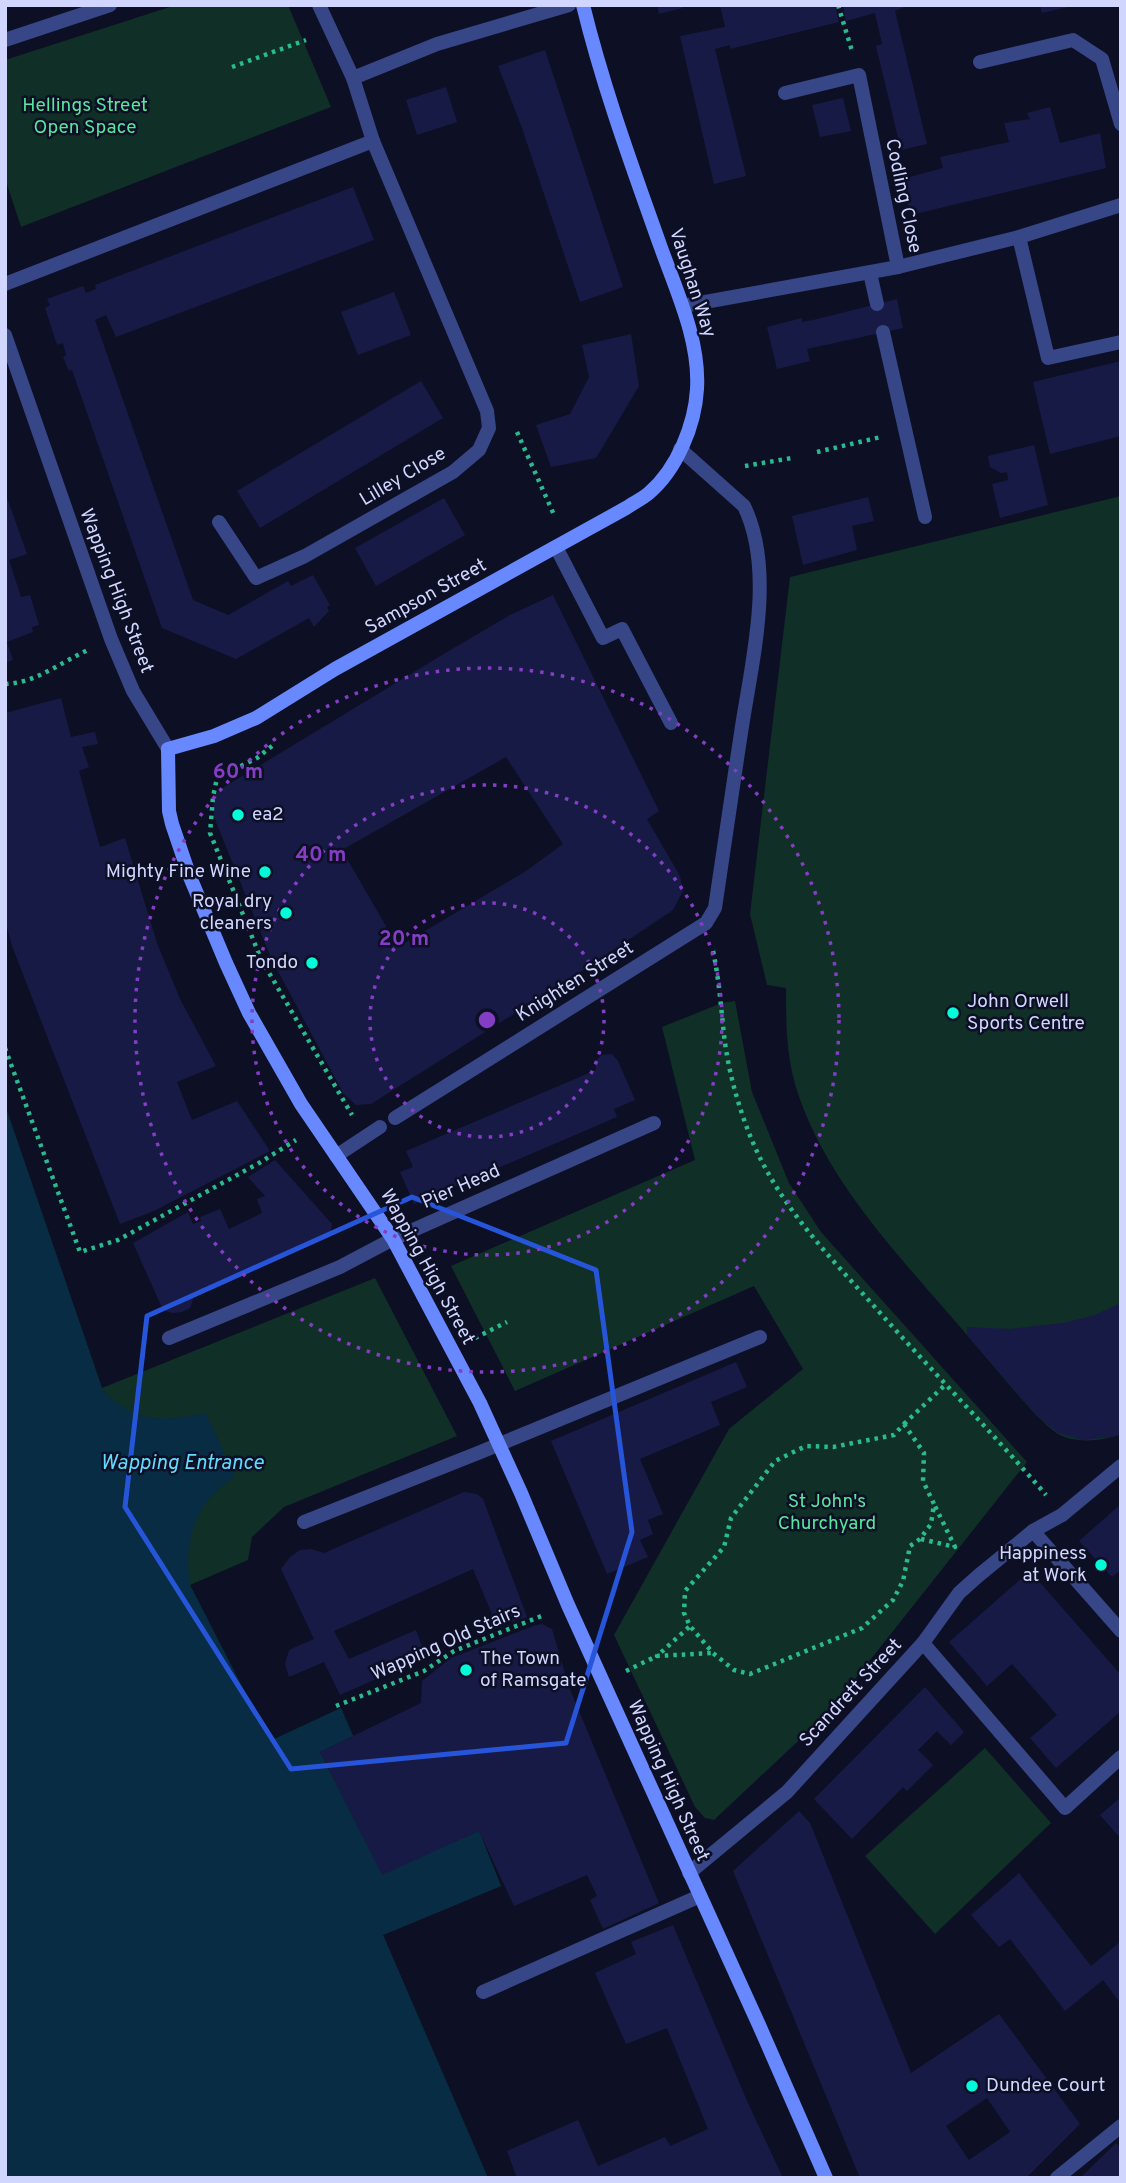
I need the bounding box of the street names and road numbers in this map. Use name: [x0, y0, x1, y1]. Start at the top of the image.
street label: Codling Close: [879, 137, 927, 255]
street label: Vaughan Way: [663, 225, 721, 341]
street label: Lilley Close: [356, 442, 450, 512]
street label: Wapping High Street: [74, 505, 158, 677]
street label: Sampson Street: [361, 554, 491, 640]
street label: Knighten Street: [512, 936, 638, 1028]
street label: Pier Head: [418, 1159, 504, 1215]
street label: Wapping High Street: [374, 1185, 480, 1349]
street label: Wapping Old Stairs: [367, 1599, 525, 1687]
street label: Scandrett Street: [794, 1634, 908, 1752]
street label: Wapping High Street: [622, 1696, 714, 1866]

